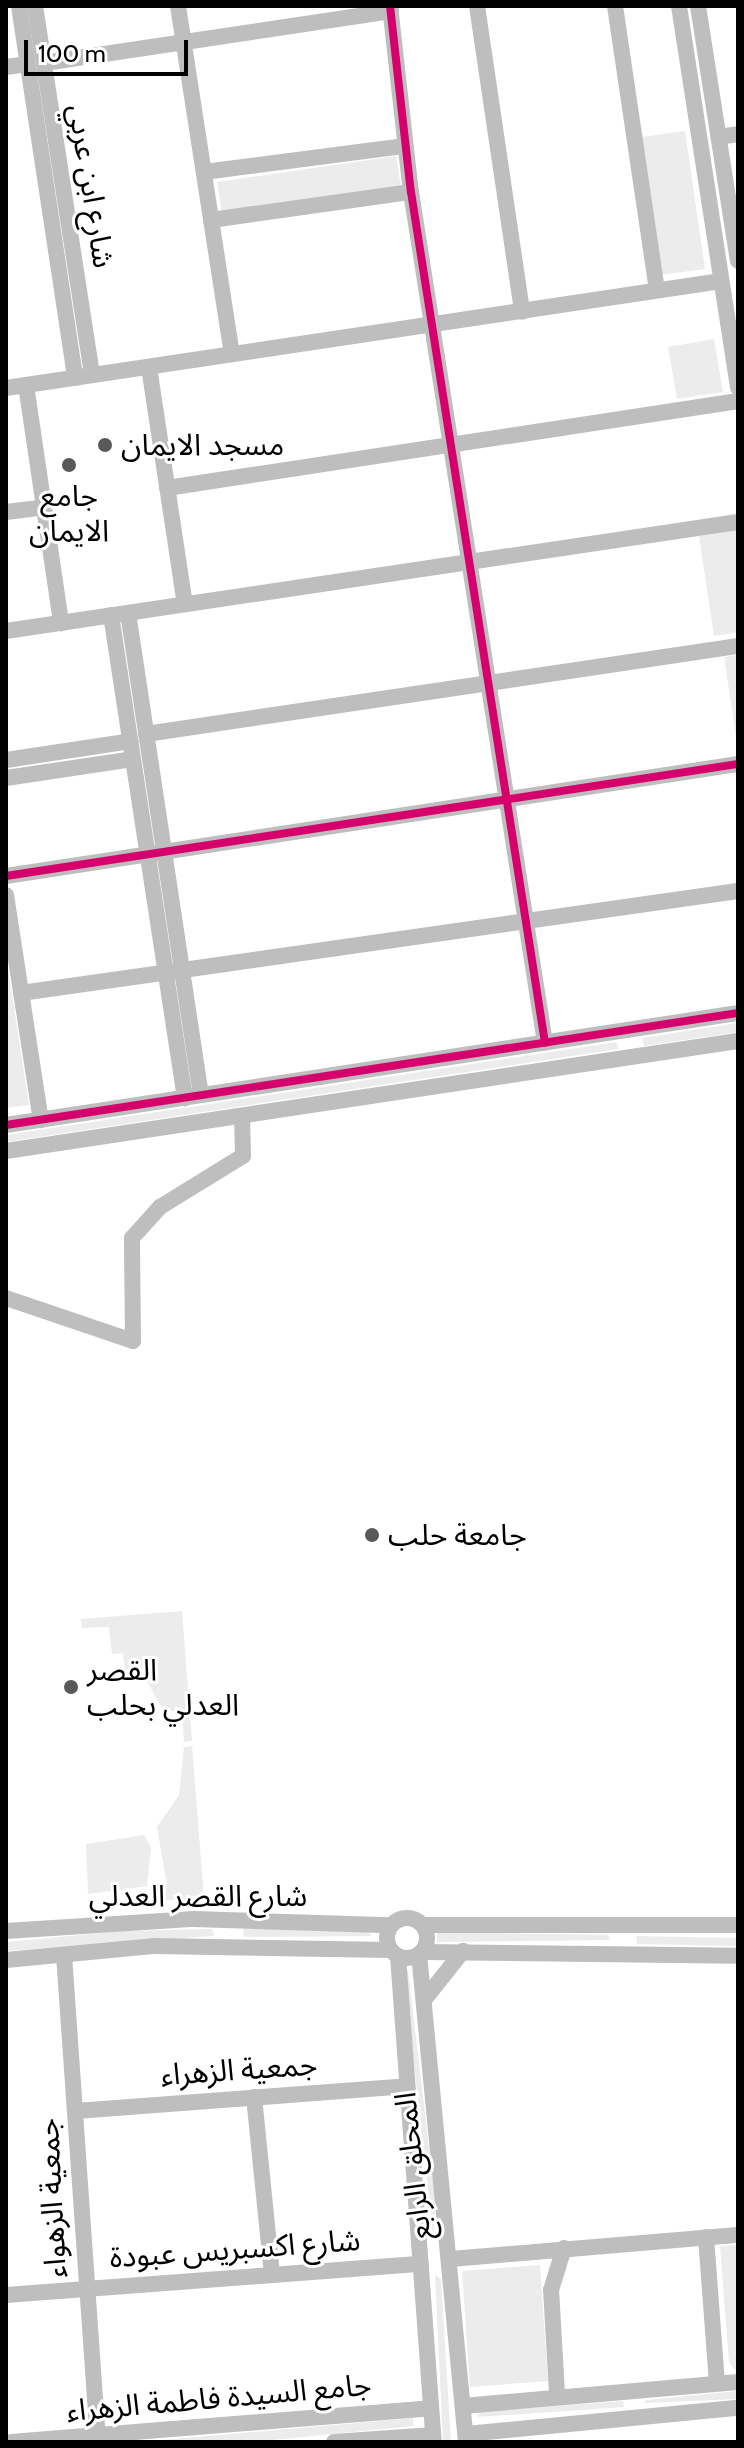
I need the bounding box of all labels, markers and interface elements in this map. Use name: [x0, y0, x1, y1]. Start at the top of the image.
scale bar: [28, 24, 192, 74]
text: 100 m: [38, 39, 106, 68]
street label: شارع ابن عربي: [60, 102, 122, 270]
place label: مسجد الايمان: [121, 427, 284, 463]
marker: مسجد الايمان: [96, 436, 114, 454]
marker: جامع الايمان: [60, 456, 78, 474]
place label: جامع الايمان: [29, 478, 109, 548]
place label: جامعة حلب: [388, 1517, 527, 1553]
marker: جامعة حلب: [363, 1526, 381, 1544]
place label: القصر العدلي بحلب: [87, 1652, 239, 1722]
marker: القصر العدلي بحلب: [62, 1678, 80, 1696]
street label: شارع القصر العدلي: [89, 1878, 307, 1914]
street label: جمعية الزهراء: [160, 2047, 318, 2093]
street label: المحلق الرابع: [387, 2090, 439, 2242]
street label: جمعية الزهواء: [30, 2117, 74, 2279]
street label: شارع اكسبريس عبودة: [108, 2222, 362, 2276]
street label: جامع السيدة فاطمة الزهراء: [65, 2367, 373, 2429]

